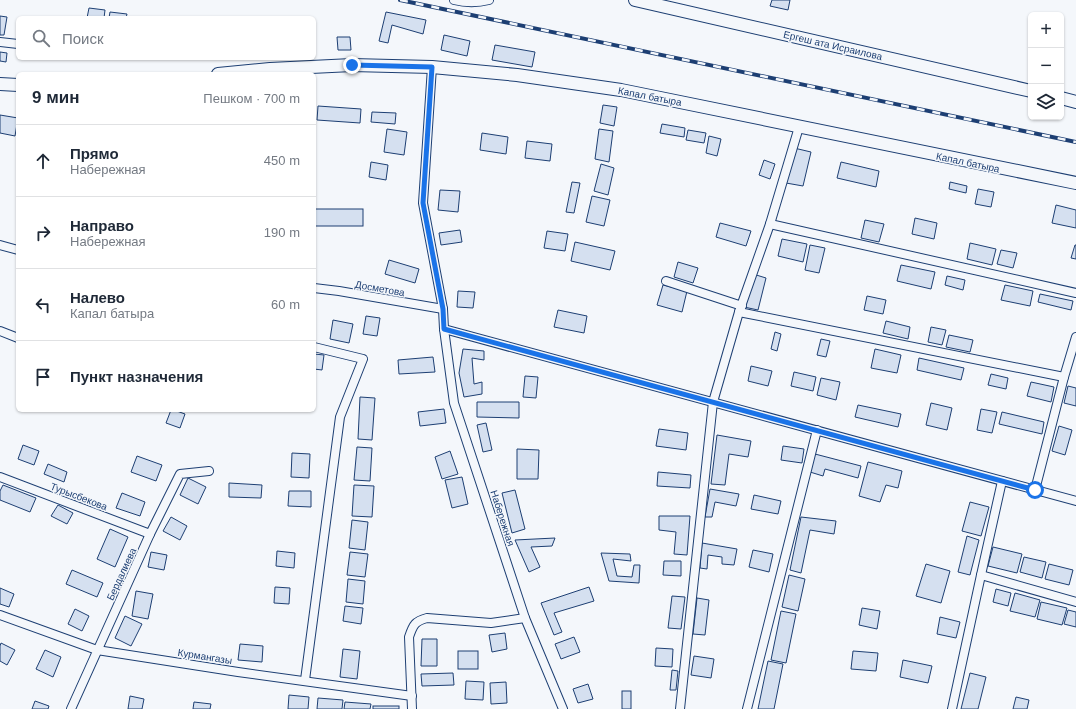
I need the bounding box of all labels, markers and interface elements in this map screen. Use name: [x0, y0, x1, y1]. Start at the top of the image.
map controls: [1028, 12, 1064, 120]
button: +: [1028, 12, 1064, 48]
search box: [16, 16, 316, 60]
icon: search: [30, 27, 52, 49]
street label: Ергеш ата Исраилова: [782, 29, 884, 62]
text: Поиск: [62, 30, 104, 47]
button: −: [1028, 48, 1064, 84]
route end: [343, 56, 361, 74]
button: layers: [1028, 84, 1064, 120]
street label: Капал батыра: [617, 85, 683, 108]
text: 9 мин: [32, 88, 79, 107]
text: Пешком · 700 m: [203, 91, 300, 106]
text: Прямо: [70, 145, 119, 162]
icon: ahead: [32, 150, 54, 172]
street label: Капал батыра: [935, 150, 1001, 175]
text: 450 m: [264, 153, 300, 168]
text: Набережная: [70, 162, 146, 177]
text: Направо: [70, 217, 134, 234]
icon: right: [32, 222, 54, 244]
text: 190 m: [264, 225, 300, 240]
text: Набережная: [70, 234, 146, 249]
street label: Досметова: [354, 279, 406, 298]
text: Налево: [70, 289, 125, 306]
icon: left: [32, 294, 54, 316]
text: 60 m: [271, 297, 300, 312]
text: Капал батыра: [70, 306, 154, 321]
icon: arrive: [32, 366, 54, 388]
text: Пункт назначения: [70, 368, 203, 385]
street label: Турысбекова: [49, 481, 109, 513]
route start: [1026, 481, 1044, 499]
street label: Набережная: [488, 489, 517, 548]
street label: Бердалиева: [105, 546, 139, 602]
street label: Курмангазы: [177, 647, 233, 666]

